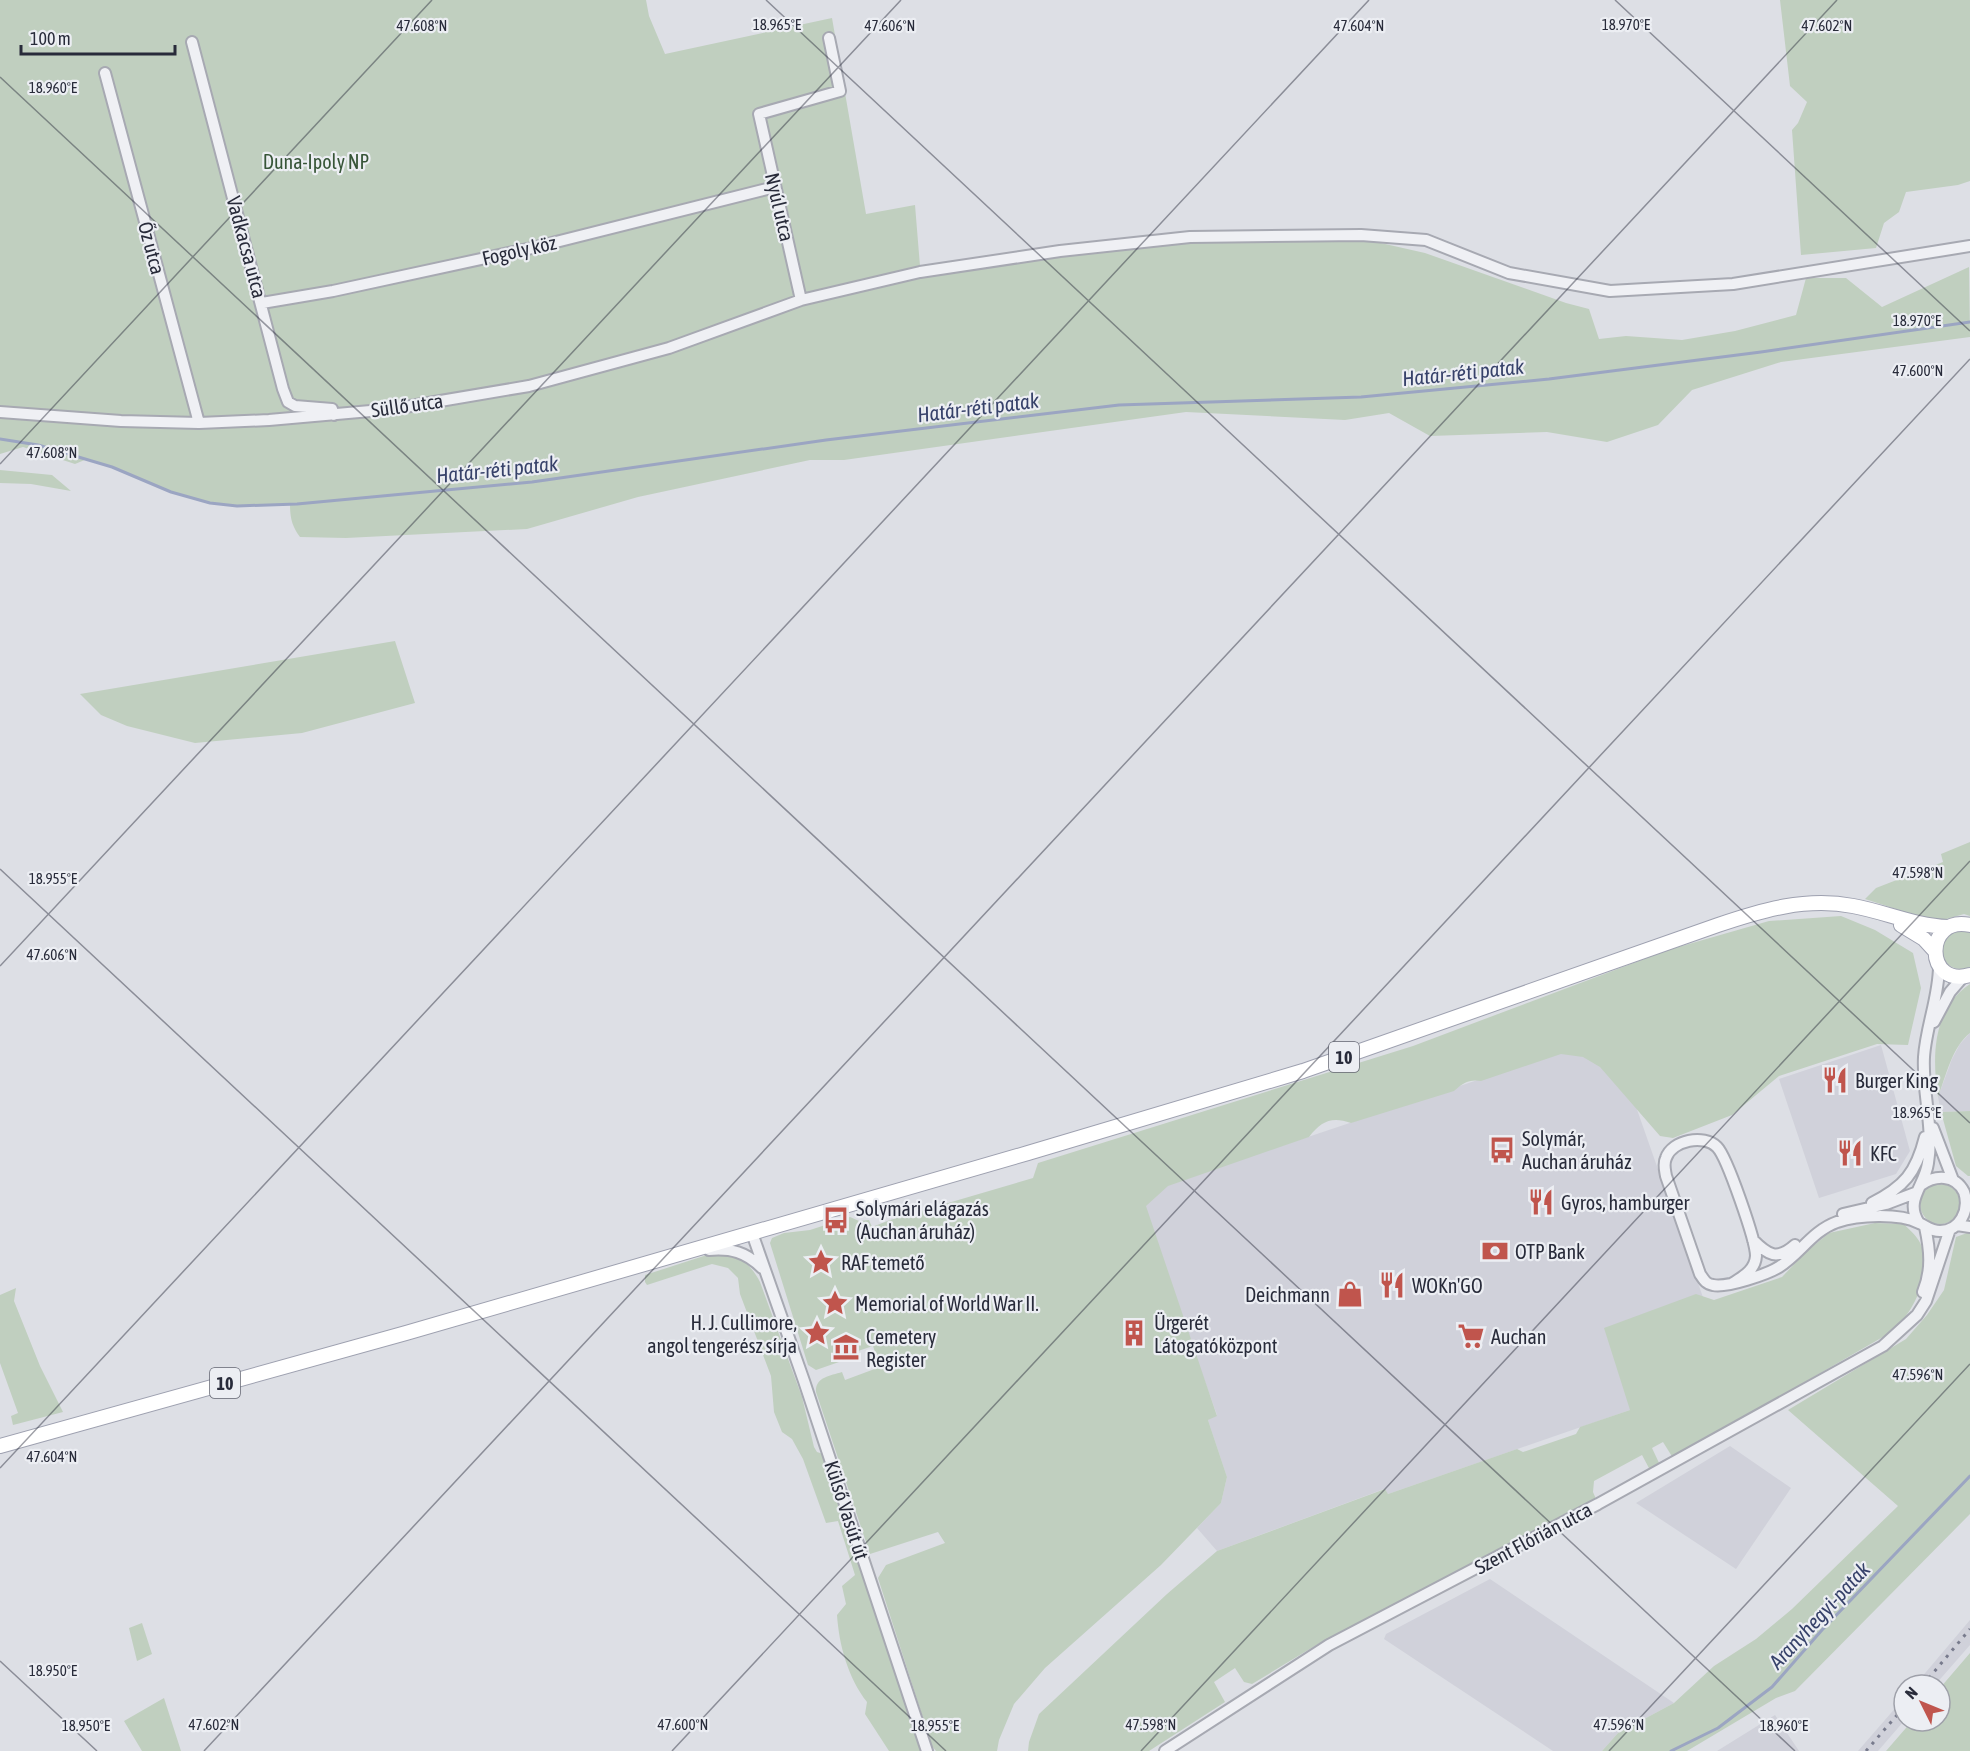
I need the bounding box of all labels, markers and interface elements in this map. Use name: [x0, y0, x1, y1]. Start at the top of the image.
text: 18.965°E: [753, 16, 802, 33]
text: 18.970°E: [1602, 16, 1651, 33]
text: 47.608°N: [397, 17, 447, 34]
text: 47.606°N: [865, 17, 915, 34]
text: 47.604°N: [1334, 17, 1384, 34]
text: 47.602°N: [1802, 17, 1852, 34]
scale bar: [21, 18, 176, 56]
text: 100 m: [30, 28, 71, 49]
text: 18.960°E: [29, 79, 78, 96]
park label: Duna-Ipoly NP: [263, 150, 369, 173]
street label: Nyúl utca: [761, 170, 799, 244]
street label: Vadkacsa utca: [222, 194, 272, 300]
street label: Őz utca: [134, 219, 170, 277]
street label: Fogoly köz: [480, 230, 558, 270]
text: 18.970°E: [1893, 312, 1942, 329]
water label: Határ-réti patak: [1401, 354, 1526, 390]
text: 47.600°N: [1893, 362, 1943, 379]
water label: Határ-réti patak: [916, 388, 1041, 426]
street label: Süllő utca: [369, 389, 445, 421]
text: 47.608°N: [27, 444, 77, 461]
water label: Határ-réti patak: [435, 451, 560, 487]
text: 47.598°N: [1893, 864, 1943, 881]
text: 18.955°E: [29, 870, 78, 887]
text: 47.606°N: [27, 946, 77, 963]
road number: 10: [1329, 1042, 1359, 1072]
restaurant icon: Burger King: [1820, 1065, 1850, 1095]
place label: Burger King: [1855, 1069, 1938, 1092]
text: 18.965°E: [1893, 1104, 1942, 1121]
place label: Solymár, Auchan áruház: [1522, 1127, 1631, 1173]
bus stop icon: Solymár, Auchan áruház: [1487, 1135, 1517, 1165]
restaurant icon: KFC: [1835, 1138, 1865, 1168]
place label: KFC: [1870, 1142, 1897, 1165]
restaurant icon: Gyros, hamburger: [1526, 1187, 1556, 1217]
place label: Gyros, hamburger: [1561, 1191, 1691, 1214]
place label: Solymári elágazás (Auchan áruház): [856, 1197, 989, 1243]
bus stop icon: Solymári elágazás (Auchan áruház): [821, 1205, 851, 1235]
bank icon: OTP Bank: [1480, 1236, 1510, 1266]
place label: OTP Bank: [1515, 1240, 1585, 1263]
place icon: RAF temető: [806, 1247, 836, 1277]
place label: RAF temető: [841, 1251, 925, 1274]
restaurant icon: WOKn'GO: [1377, 1270, 1407, 1300]
place label: WOKn'GO: [1412, 1274, 1483, 1297]
shop icon: Deichmann: [1335, 1279, 1365, 1309]
place label: Deichmann: [1245, 1283, 1330, 1306]
place icon: Memorial of World War II.: [820, 1288, 850, 1318]
place label: Memorial of World War II.: [855, 1292, 1039, 1315]
place label: H. J. Cullimore, angol tengerész sírja: [647, 1311, 797, 1357]
place label: Ürgerét Látogatóközpont: [1154, 1311, 1278, 1357]
place icon: H. J. Cullimore, angol tengerész sírja: [802, 1318, 832, 1348]
building icon: Ürgerét Látogatóközpont: [1119, 1318, 1149, 1348]
supermarket icon: Auchan: [1456, 1321, 1486, 1351]
place label: Cemetery Register: [866, 1325, 936, 1371]
place label: Auchan: [1491, 1325, 1547, 1348]
museum icon: Cemetery Register: [831, 1332, 861, 1362]
text: 47.596°N: [1893, 1366, 1943, 1383]
road number: 10: [210, 1368, 240, 1398]
text: 47.604°N: [27, 1448, 77, 1465]
street label: Külső Vasút út: [820, 1458, 874, 1563]
street label: Szent Flórián utca: [1470, 1497, 1596, 1579]
water label: Aranyhegyi-patak: [1763, 1556, 1875, 1674]
text: 18.950°E: [29, 1662, 78, 1679]
north arrow: [1892, 1673, 1952, 1733]
text: N: [1901, 1683, 1921, 1702]
text: 47.602°N: [189, 1716, 239, 1733]
text: 47.600°N: [658, 1716, 708, 1733]
text: 47.598°N: [1126, 1716, 1176, 1733]
text: 47.596°N: [1594, 1716, 1644, 1733]
text: 18.950°E: [62, 1717, 111, 1734]
text: 18.955°E: [911, 1717, 960, 1734]
text: 18.960°E: [1760, 1717, 1809, 1734]

